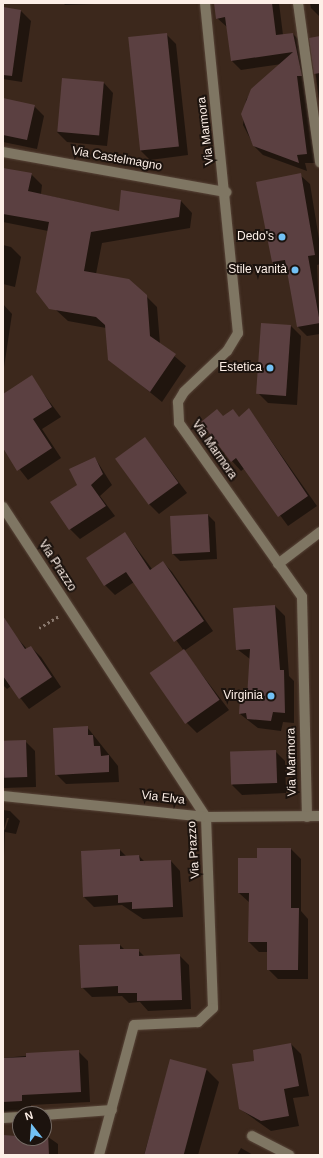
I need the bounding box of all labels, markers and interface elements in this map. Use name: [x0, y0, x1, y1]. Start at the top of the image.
street label: Via Marmora: [195, 96, 217, 166]
street label: Via Castelmagno: [71, 144, 163, 174]
place label: Dedo's: [237, 230, 274, 244]
marker: Dedo's: [277, 232, 287, 242]
place label: Stile vanità: [228, 263, 287, 277]
marker: Stile vanità: [290, 265, 300, 275]
place label: Estetica: [219, 361, 262, 375]
marker: Estetica: [265, 363, 275, 373]
street label: Via Marmora: [188, 418, 240, 482]
street label: Via Prazzo: [35, 538, 79, 594]
place label: Virginia: [223, 689, 263, 703]
marker: Virginia: [266, 691, 276, 701]
street label: Via Marmora: [284, 728, 300, 796]
street label: Via Elva: [140, 788, 186, 808]
street label: Via Prazzo: [185, 821, 203, 879]
north arrow: [12, 1106, 52, 1146]
text: N: [23, 1109, 34, 1122]

